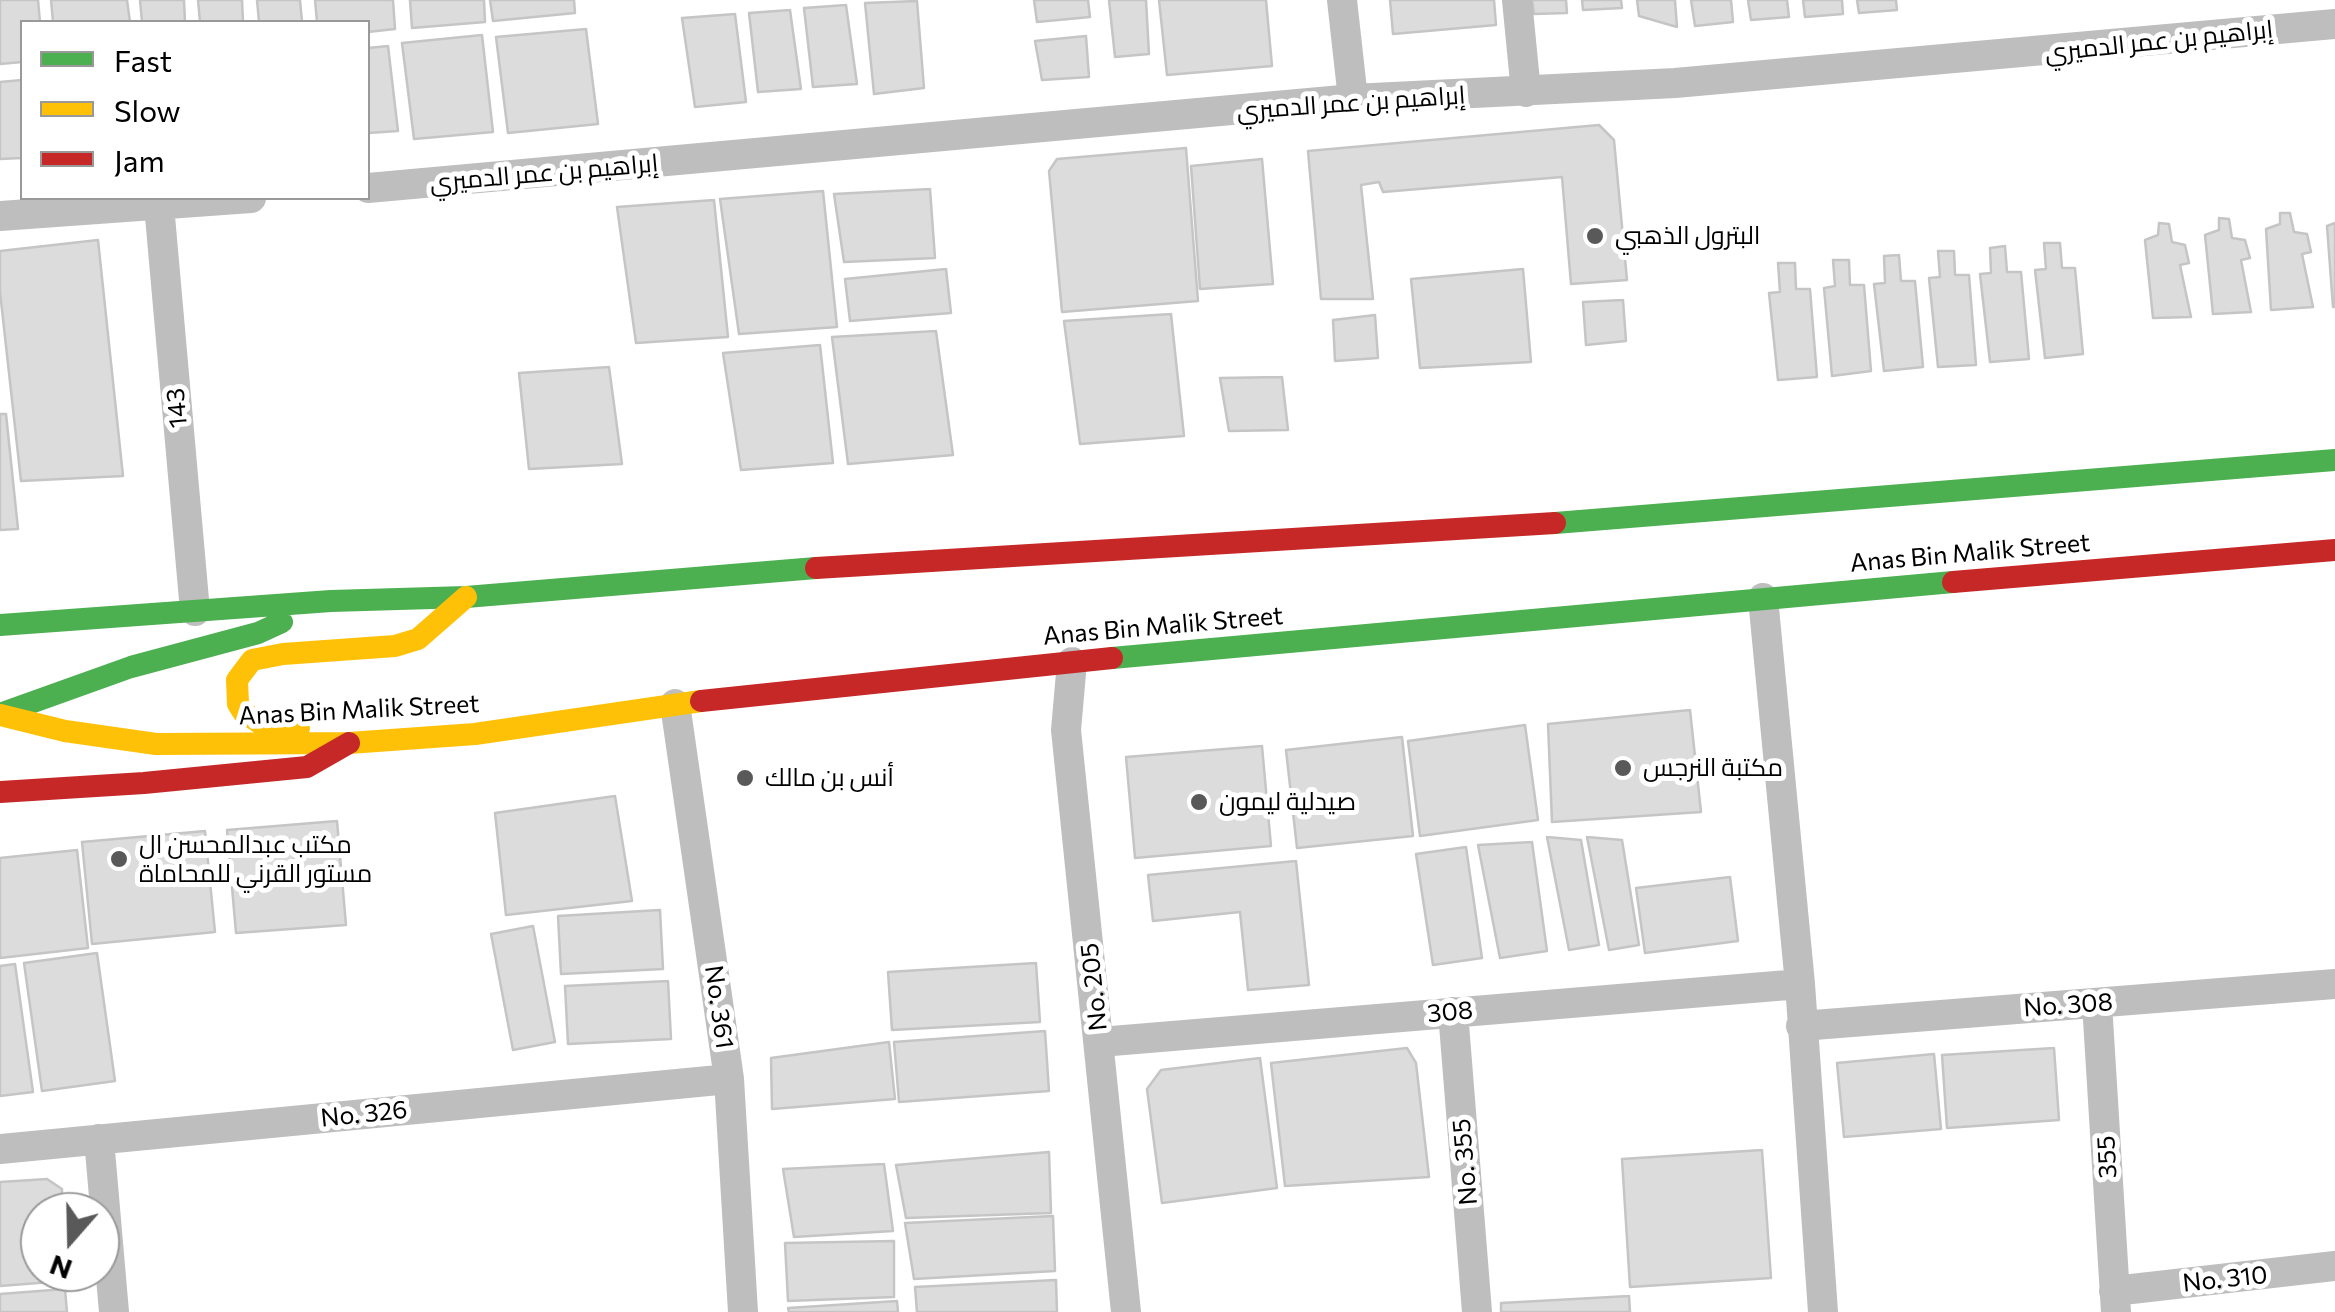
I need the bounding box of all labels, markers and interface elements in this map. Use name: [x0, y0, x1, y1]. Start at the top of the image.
street label: إبراهيم بن عمر الدميري: [2043, 14, 2275, 68]
legend: [20, 20, 370, 200]
text: Fast: [114, 41, 172, 78]
street label: إبراهيم بن عمر الدميري: [1236, 80, 1466, 126]
text: Slow: [114, 91, 181, 128]
text: Jam: [114, 141, 165, 178]
street label: إبراهيم بن عمر الدميري: [428, 148, 660, 198]
place label: البترول الذهبي: [1615, 221, 1761, 251]
marker: البترول الذهبي: [1584, 225, 1606, 247]
street label: 143: [160, 387, 194, 429]
street label: Anas Bin Malik Street: [1849, 528, 2091, 578]
street label: Anas Bin Malik Street: [1042, 601, 1284, 651]
street label: Anas Bin Malik Street: [238, 689, 480, 731]
place label: مكتبة النرجس: [1643, 753, 1783, 783]
marker: مكتبة النرجس: [1612, 757, 1634, 779]
place label: أنس بن مالك: [765, 763, 894, 793]
marker: أنس بن مالك: [734, 767, 756, 789]
place label: صيدلية ليمون: [1219, 787, 1356, 817]
marker: صيدلية ليمون: [1188, 791, 1210, 813]
place label: مكتب عبدالمحسن ال مستور القرني للمحاماة: [139, 830, 372, 889]
marker: مكتب عبدالمحسن ال مستور القرني للمحاماة: [108, 848, 130, 870]
street label: No. 205: [1074, 942, 1114, 1032]
street label: No. 361: [698, 963, 740, 1051]
street label: No. 308: [2022, 987, 2114, 1023]
street label: 308: [1426, 995, 1474, 1029]
street label: No. 326: [319, 1095, 409, 1133]
street label: No. 355: [1446, 1117, 1484, 1207]
street label: 355: [2091, 1135, 2123, 1179]
north arrow: [20, 1192, 120, 1292]
text: N: [45, 1249, 76, 1288]
street label: No. 310: [2181, 1260, 2269, 1298]

